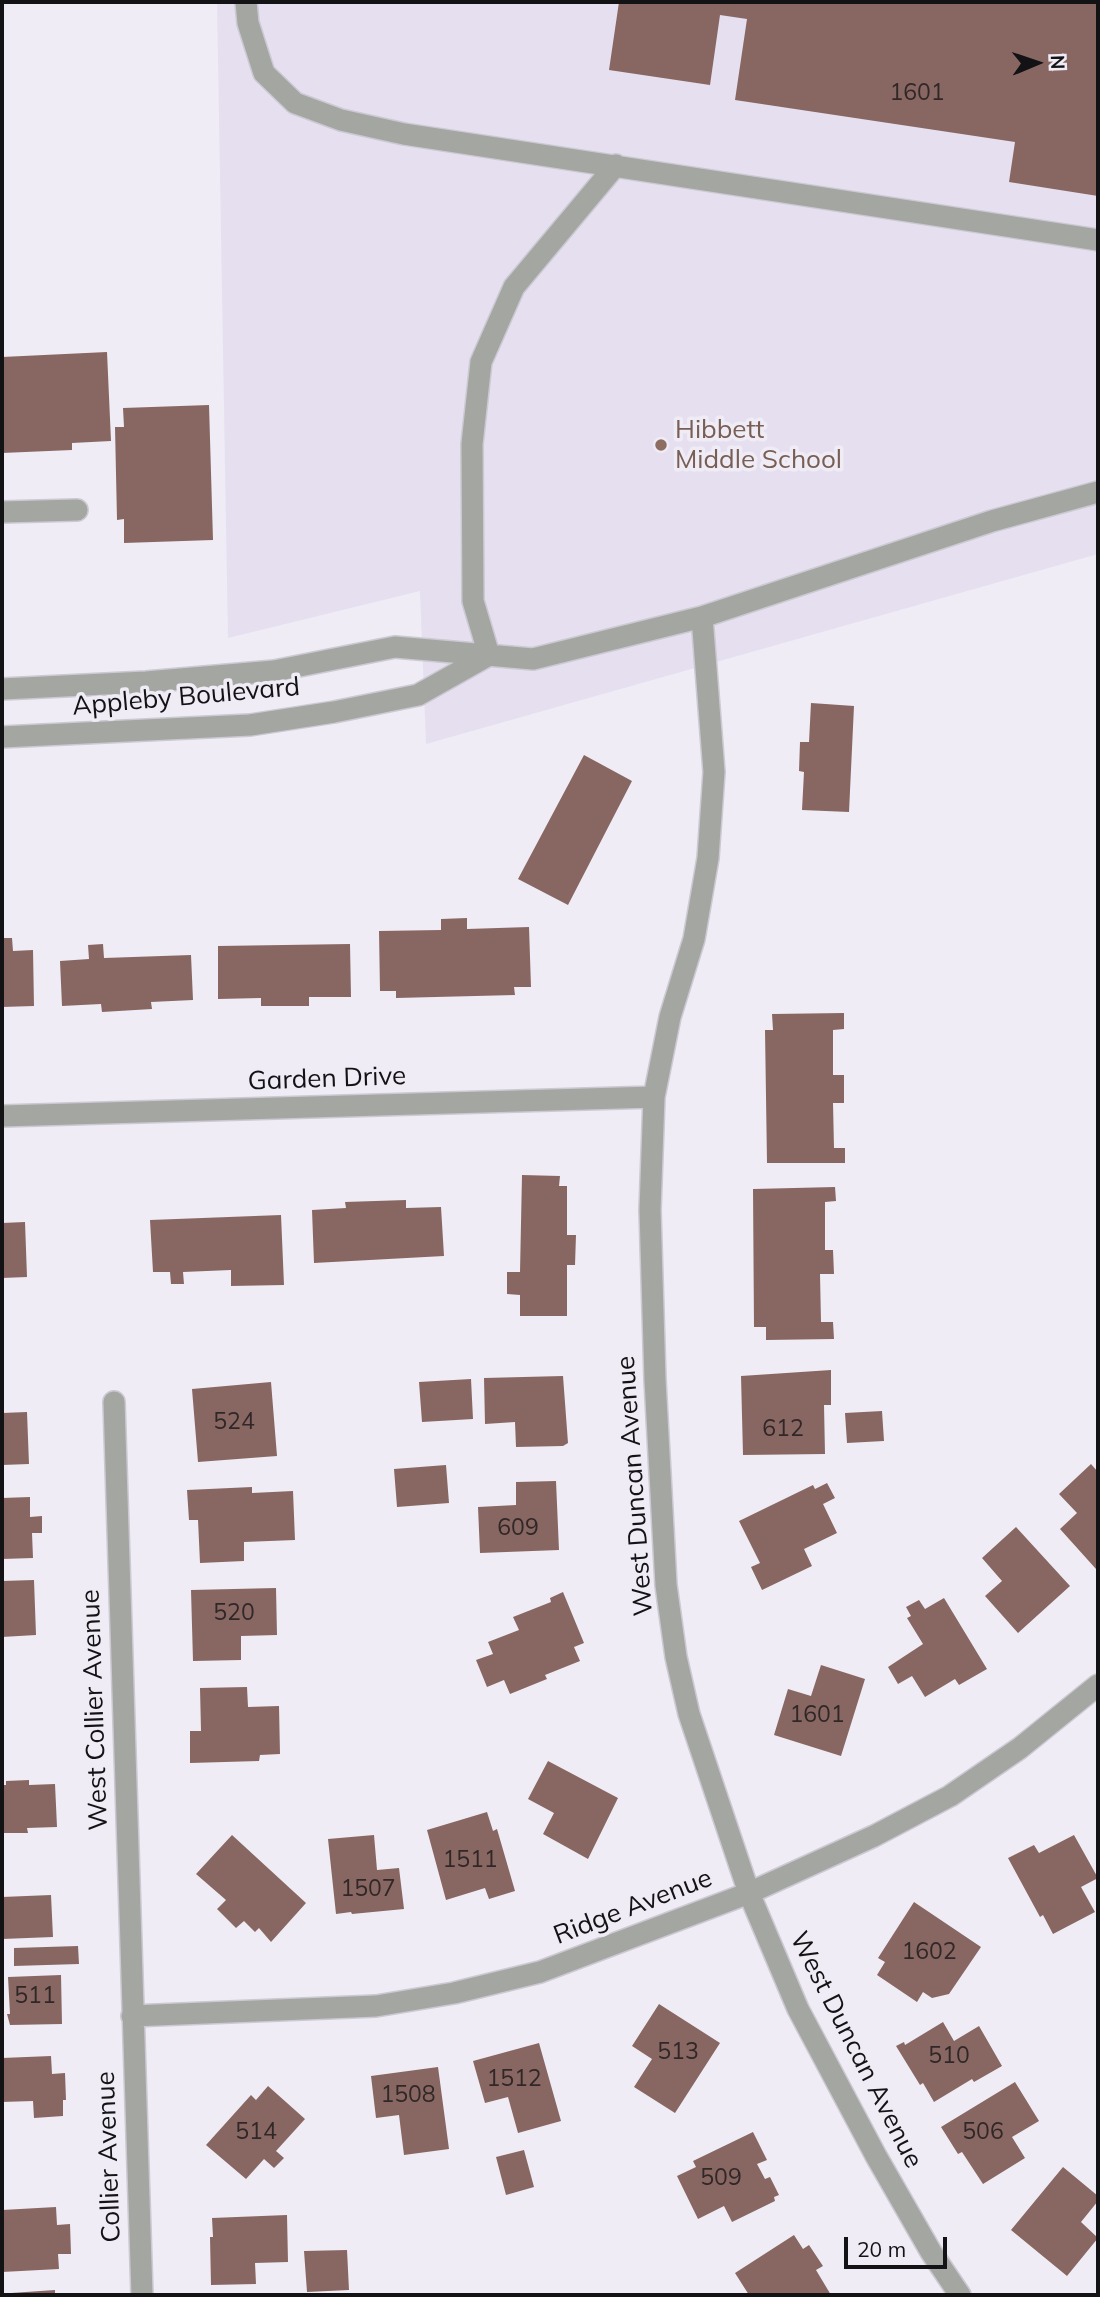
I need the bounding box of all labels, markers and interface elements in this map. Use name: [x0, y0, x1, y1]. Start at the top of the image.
north arrow: [1002, 28, 1072, 98]
text: N: [1046, 55, 1070, 70]
house number: 1601: [889, 79, 945, 107]
place label: Hibbett Middle School: [675, 414, 842, 476]
marker: Hibbett Middle School: [653, 437, 669, 453]
street label: Appleby Boulevard: [71, 672, 301, 722]
street label: Garden Drive: [247, 1061, 407, 1097]
street label: West Duncan Avenue: [610, 1355, 660, 1617]
house number: 524: [213, 1408, 255, 1436]
house number: 612: [762, 1415, 804, 1443]
house number: 609: [497, 1514, 539, 1542]
street label: West Collier Avenue: [75, 1589, 115, 1831]
house number: 520: [213, 1599, 255, 1627]
house number: 1601: [789, 1701, 845, 1729]
house number: 1511: [442, 1846, 498, 1874]
street label: Ridge Avenue: [549, 1863, 717, 1951]
house number: 1507: [340, 1875, 396, 1903]
street label: West Duncan Avenue: [783, 1927, 929, 2173]
house number: 1602: [901, 1938, 957, 1966]
house number: 511: [14, 1982, 56, 2010]
house number: 513: [657, 2038, 699, 2066]
house number: 510: [928, 2042, 970, 2070]
house number: 1512: [486, 2065, 542, 2093]
street label: Collier Avenue: [90, 2071, 128, 2243]
house number: 1508: [380, 2081, 436, 2109]
house number: 514: [235, 2118, 277, 2146]
house number: 506: [962, 2118, 1004, 2146]
house number: 509: [700, 2164, 742, 2192]
scale bar: [848, 2224, 951, 2268]
text: 20 m: [857, 2236, 906, 2262]

